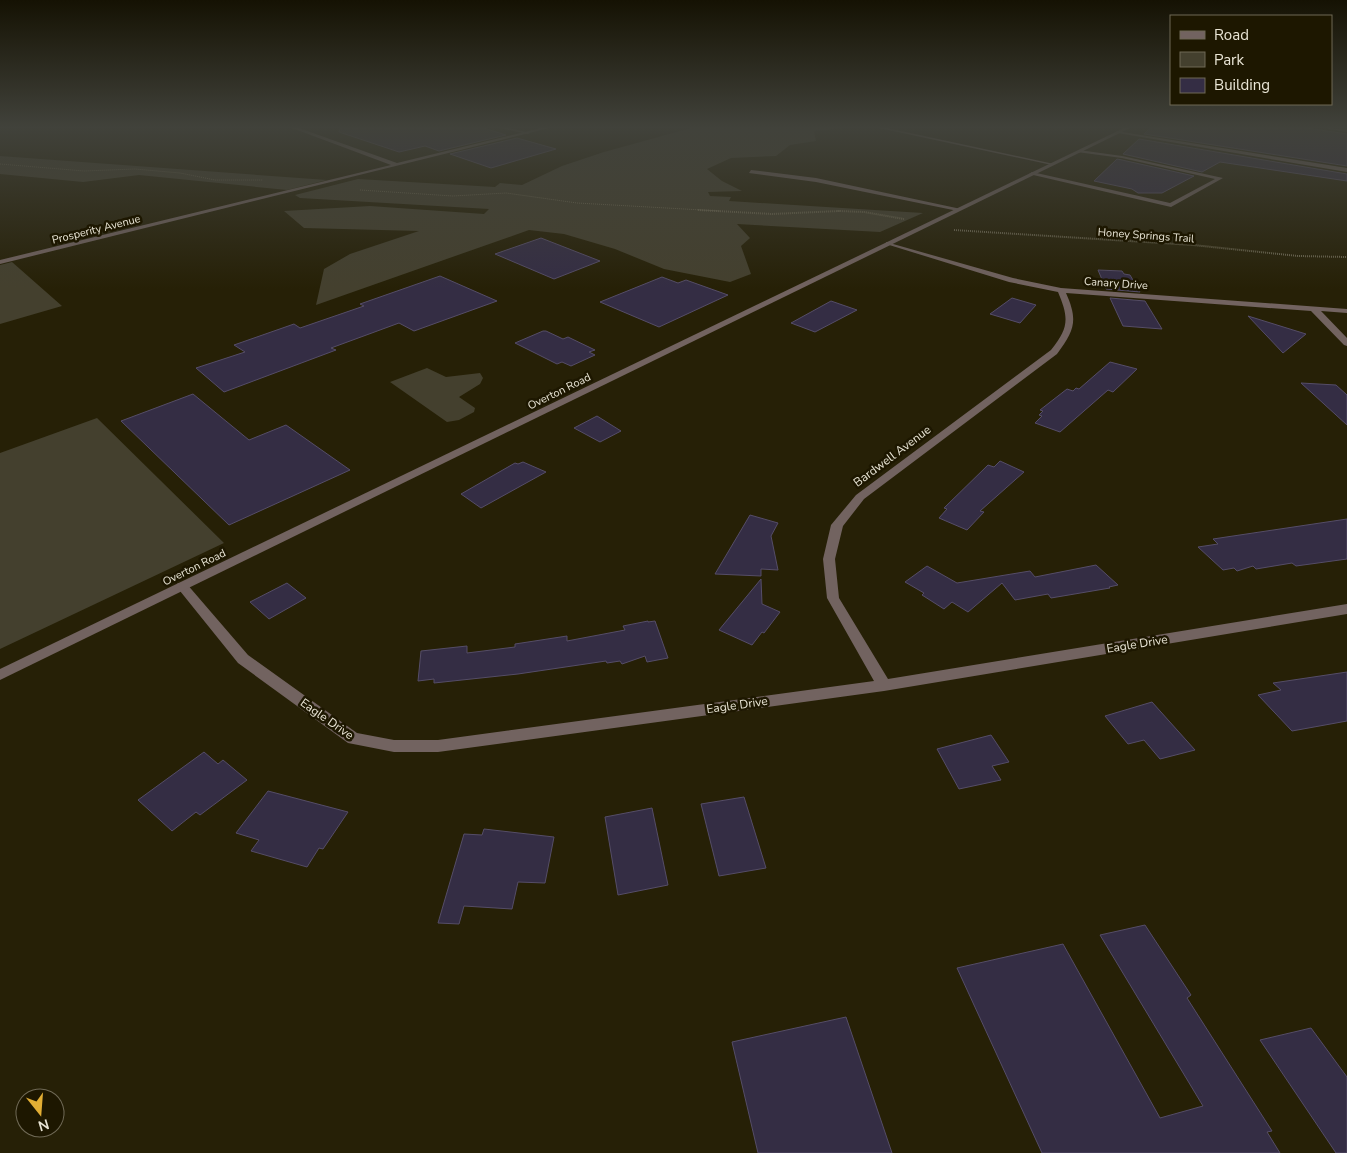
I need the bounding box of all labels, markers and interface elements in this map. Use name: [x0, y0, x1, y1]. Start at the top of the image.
legend: [1170, 15, 1332, 105]
text: Road: [1214, 25, 1249, 45]
text: Park: [1214, 50, 1244, 70]
text: Building: [1214, 75, 1270, 95]
street label: Prosperity Avenue: [50, 211, 142, 248]
street label: Honey Springs Trail: [1097, 225, 1196, 246]
street label: Canary Drive: [1084, 274, 1149, 293]
street label: Overton Road: [525, 370, 593, 413]
street label: Bardwell Avenue: [850, 422, 934, 490]
street label: Overton Road: [160, 546, 228, 589]
street label: Eagle Drive: [1105, 631, 1169, 657]
street label: Eagle Drive: [705, 693, 769, 717]
street label: Eagle Drive: [297, 695, 357, 743]
north arrow: [15, 1088, 65, 1138]
text: N: [36, 1114, 51, 1136]

